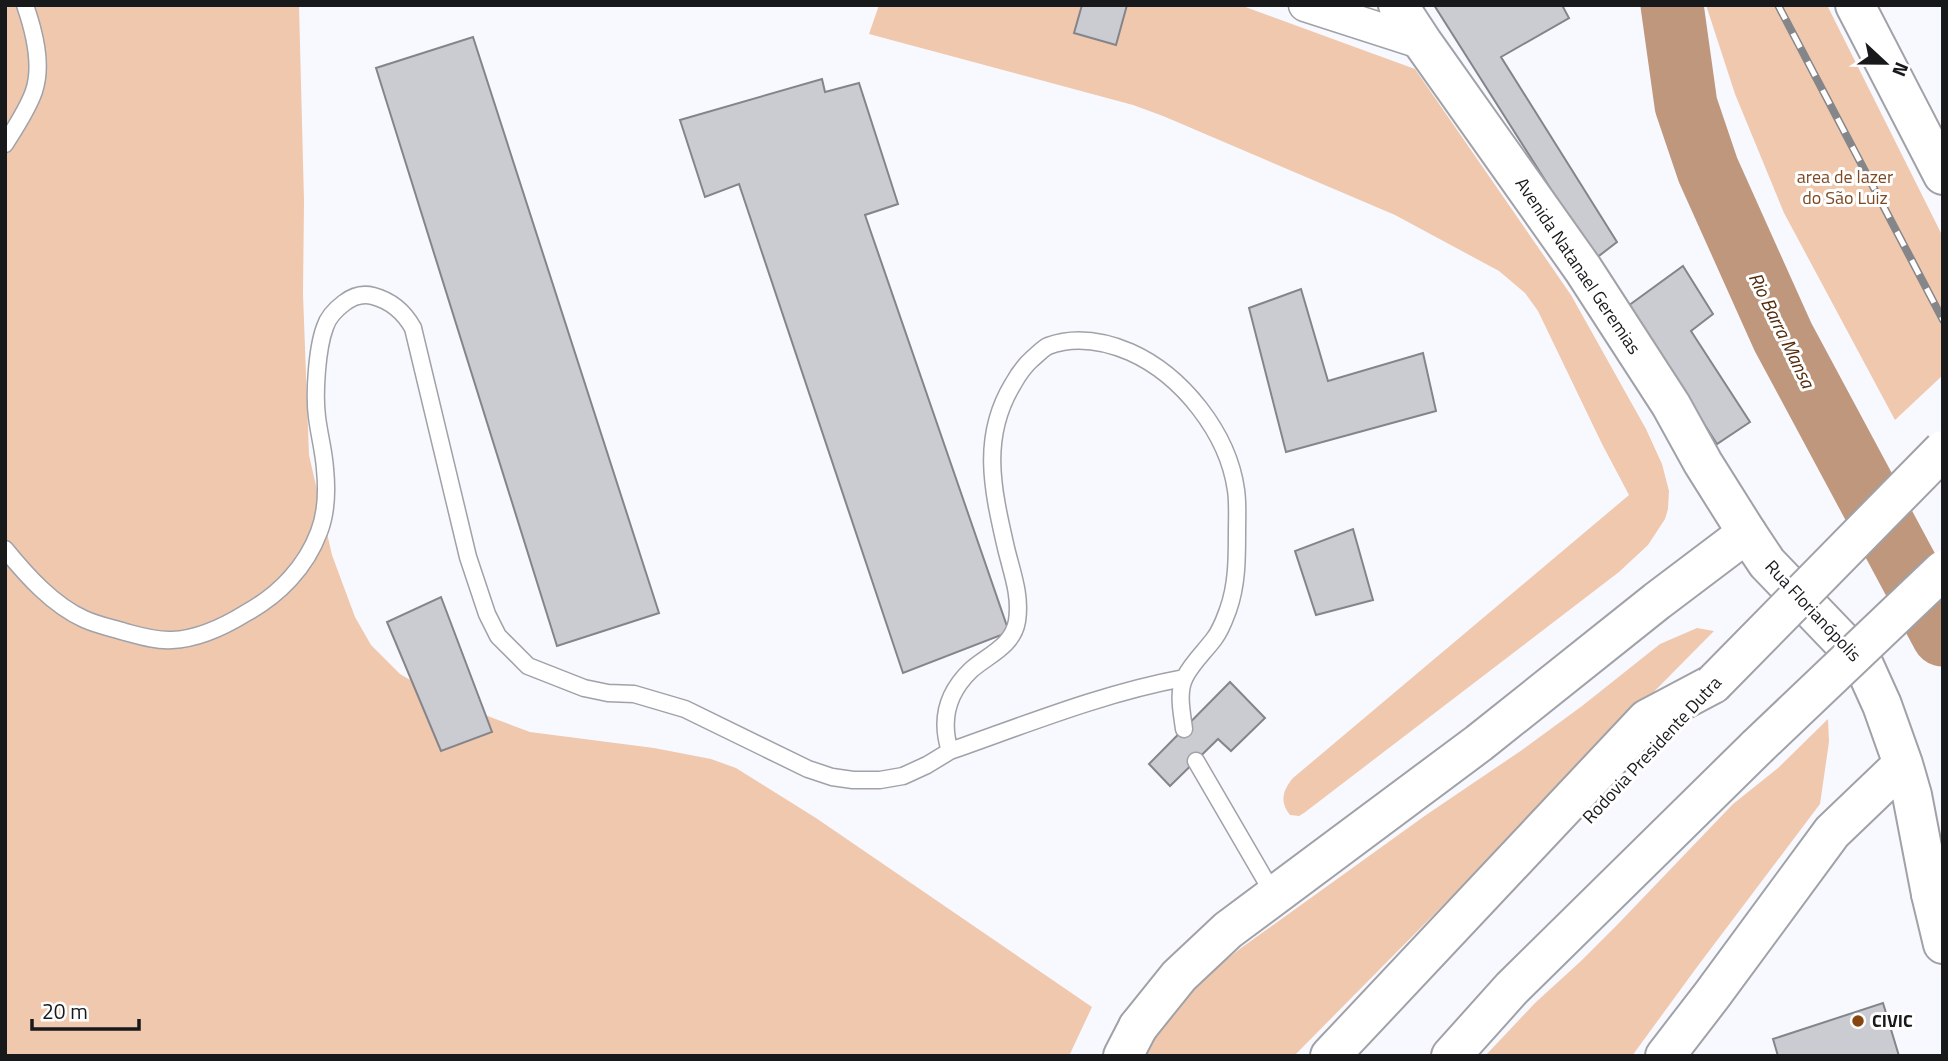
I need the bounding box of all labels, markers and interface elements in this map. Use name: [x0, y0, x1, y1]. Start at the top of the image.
north arrow: [1850, 28, 1920, 98]
text: N: [1885, 58, 1917, 81]
park label: area de lazer do São Luiz: [1797, 163, 1893, 211]
street label: Avenida Natanael Geremias: [1509, 172, 1648, 360]
water label: Rio Barra Mansa: [1742, 267, 1824, 394]
street label: Rua Florianópolis: [1759, 554, 1868, 668]
street label: Rodovia Presidente Dutra: [1576, 670, 1727, 830]
scale bar: [32, 988, 138, 1032]
text: 20 m: [42, 995, 88, 1027]
place label: CIVIC: [1872, 1007, 1913, 1034]
marker: CIVIC: [1850, 1013, 1866, 1029]

